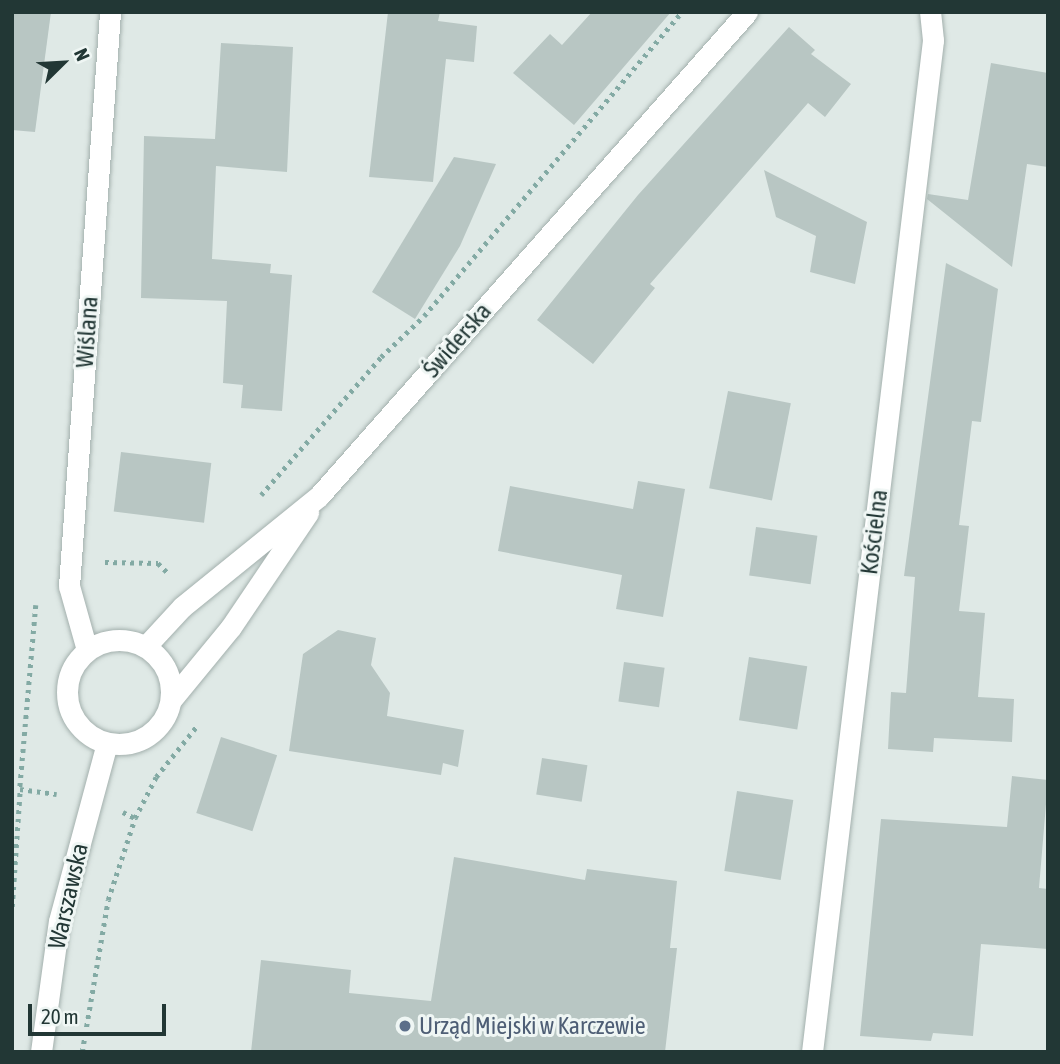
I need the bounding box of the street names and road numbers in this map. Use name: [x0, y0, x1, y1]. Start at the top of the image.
street label: Wiślana: [70, 295, 104, 369]
street label: Świderska: [417, 297, 497, 383]
street label: Kościelna: [854, 488, 894, 576]
street label: Warszawska: [42, 840, 94, 952]

